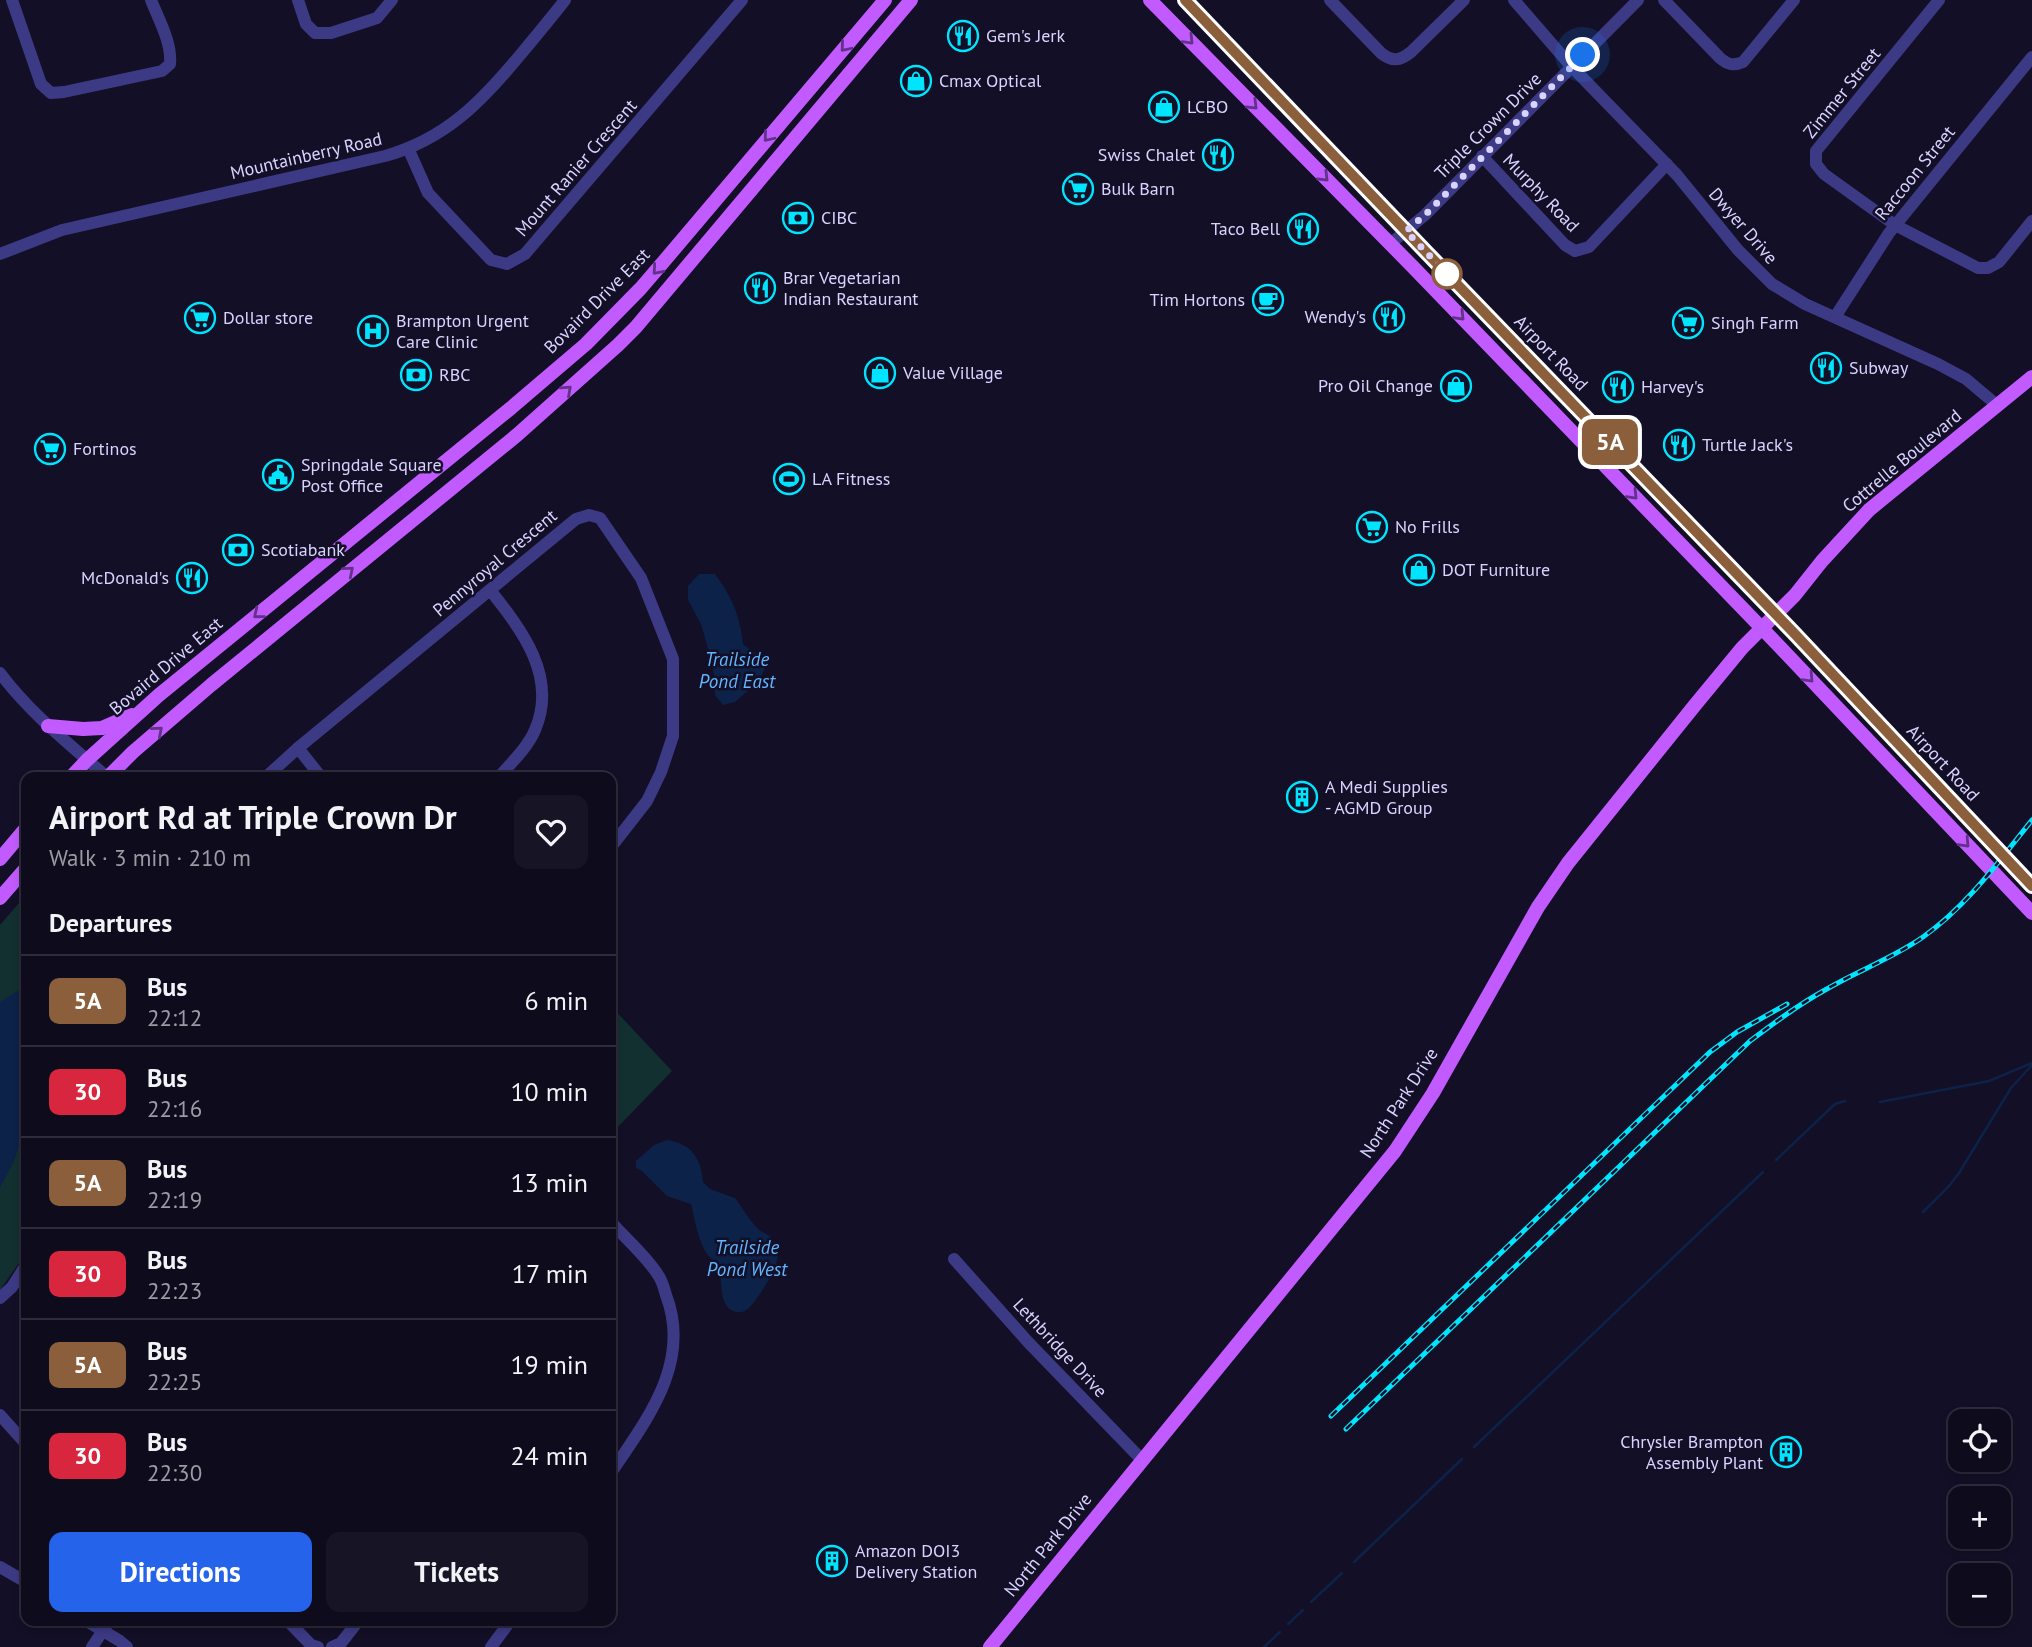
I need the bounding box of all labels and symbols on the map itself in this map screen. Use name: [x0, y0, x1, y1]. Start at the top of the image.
restaurant icon: Gem's Jerk: [946, 19, 980, 53]
place label: Gem's Jerk: [986, 24, 1065, 47]
one-way arrow: [1180, 32, 1193, 45]
your location: [1565, 37, 1600, 72]
one-way arrow: [841, 39, 853, 52]
street label: Zimmer Street: [1798, 43, 1885, 143]
shop icon: Cmax Optical: [899, 64, 933, 98]
street label: Triple Crown Drive: [1429, 67, 1546, 184]
place label: Cmax Optical: [939, 69, 1042, 92]
shop icon: LCBO: [1147, 90, 1181, 124]
street label: Mount Ranier Crescent: [510, 94, 641, 241]
place label: LCBO: [1187, 95, 1228, 118]
one-way arrow: [1244, 97, 1257, 110]
street label: Raccoon Street: [1870, 121, 1960, 225]
street label: Mountainberry Road: [228, 127, 384, 184]
one-way arrow: [764, 129, 776, 142]
restaurant icon: Swiss Chalet: [1201, 138, 1235, 172]
place label: Swiss Chalet: [1098, 143, 1195, 166]
street label: Murphy Road: [1498, 149, 1584, 237]
one-way arrow: [1316, 169, 1329, 182]
supermarket icon: Bulk Barn: [1061, 172, 1095, 206]
place label: Bulk Barn: [1101, 177, 1175, 200]
street label: Dwyer Drive: [1704, 183, 1783, 269]
bank icon: CIBC: [781, 201, 815, 235]
place label: CIBC: [821, 206, 857, 229]
restaurant icon: Taco Bell: [1286, 212, 1320, 246]
place label: Taco Bell: [1211, 217, 1281, 240]
street label: Bovaird Drive East: [539, 243, 654, 358]
unlabelled marker: [1432, 259, 1462, 289]
one-way arrow: [653, 262, 665, 275]
place label: Brar Vegetarian Indian Restaurant: [783, 266, 918, 310]
restaurant icon: Brar Vegetarian Indian Restaurant: [743, 271, 777, 305]
cafe icon: Tim Hortons: [1251, 283, 1285, 317]
place label: Tim Hortons: [1149, 288, 1245, 311]
restaurant icon: Wendy's: [1372, 300, 1406, 334]
supermarket icon: Dollar store: [183, 301, 217, 335]
place label: Wendy's: [1304, 305, 1366, 328]
place label: Dollar store: [223, 306, 313, 329]
supermarket icon: Singh Farm: [1671, 306, 1705, 340]
one-way arrow: [1451, 308, 1464, 321]
place label: Brampton Urgent Care Clinic: [396, 309, 529, 353]
street label: Airport Road: [1510, 310, 1593, 395]
place label: Singh Farm: [1711, 311, 1799, 334]
hospital icon: Brampton Urgent Care Clinic: [356, 314, 390, 348]
restaurant icon: Subway: [1809, 351, 1843, 385]
shop icon: Value Village: [863, 356, 897, 390]
place label: Subway: [1849, 356, 1909, 379]
bank icon: RBC: [399, 358, 433, 392]
place label: Value Village: [902, 361, 1003, 384]
place label: RBC: [439, 363, 471, 386]
shop icon: Pro Oil Change: [1439, 369, 1473, 403]
restaurant icon: Harvey's: [1601, 370, 1635, 404]
place label: Pro Oil Change: [1318, 374, 1433, 397]
place label: Harvey's: [1641, 375, 1704, 398]
one-way arrow: [559, 386, 572, 398]
street label: Cottrelle Boulevard: [1837, 404, 1966, 517]
line badge: 5A: [1578, 419, 1642, 465]
restaurant icon: Turtle Jack's: [1662, 428, 1696, 462]
supermarket icon: Fortinos: [33, 432, 67, 466]
place label: Turtle Jack's: [1702, 433, 1793, 456]
place label: Fortinos: [73, 437, 137, 460]
place label: Springdale Square Post Office: [301, 453, 442, 497]
public building icon: Springdale Square Post Office: [261, 458, 295, 492]
sports icon: LA Fitness: [772, 462, 806, 496]
place label: LA Fitness: [812, 467, 890, 490]
one-way arrow: [1625, 487, 1638, 500]
street label: Pennyroyal Crescent: [428, 504, 562, 621]
supermarket icon: No Frills: [1355, 510, 1389, 544]
place label: No Frills: [1395, 515, 1460, 538]
bank icon: Scotiabank: [221, 533, 255, 567]
place label: Scotiabank: [261, 538, 345, 561]
shop icon: DOT Furniture: [1402, 553, 1436, 587]
place label: DOT Furniture: [1442, 558, 1550, 581]
restaurant icon: McDonald's: [175, 561, 209, 595]
place label: McDonald's: [81, 566, 169, 589]
one-way arrow: [341, 567, 354, 579]
one-way arrow: [253, 606, 266, 618]
street label: Bovaird Drive East: [105, 612, 227, 720]
water label: Trailside Pond East: [699, 647, 776, 693]
one-way arrow: [1801, 670, 1813, 683]
street label: Airport Road: [1902, 720, 1985, 806]
one-way arrow: [150, 727, 163, 739]
place label: A Medi Supplies - AGMD Group: [1325, 775, 1448, 819]
building icon: A Medi Supplies - AGMD Group: [1285, 780, 1319, 814]
one-way arrow: [1956, 835, 1969, 848]
street label: North Park Drive: [1354, 1043, 1443, 1162]
water label: Trailside Pond West: [707, 1235, 788, 1281]
street label: Lethbridge Drive: [1008, 1293, 1112, 1402]
place label: Chrysler Brampton Assembly Plant: [1620, 1430, 1763, 1474]
building icon: Chrysler Brampton Assembly Plant: [1769, 1435, 1803, 1469]
street label: North Park Drive: [999, 1488, 1096, 1601]
place label: Amazon DOI3 Delivery Station: [855, 1539, 977, 1583]
building icon: Amazon DOI3 Delivery Station: [815, 1544, 849, 1578]

